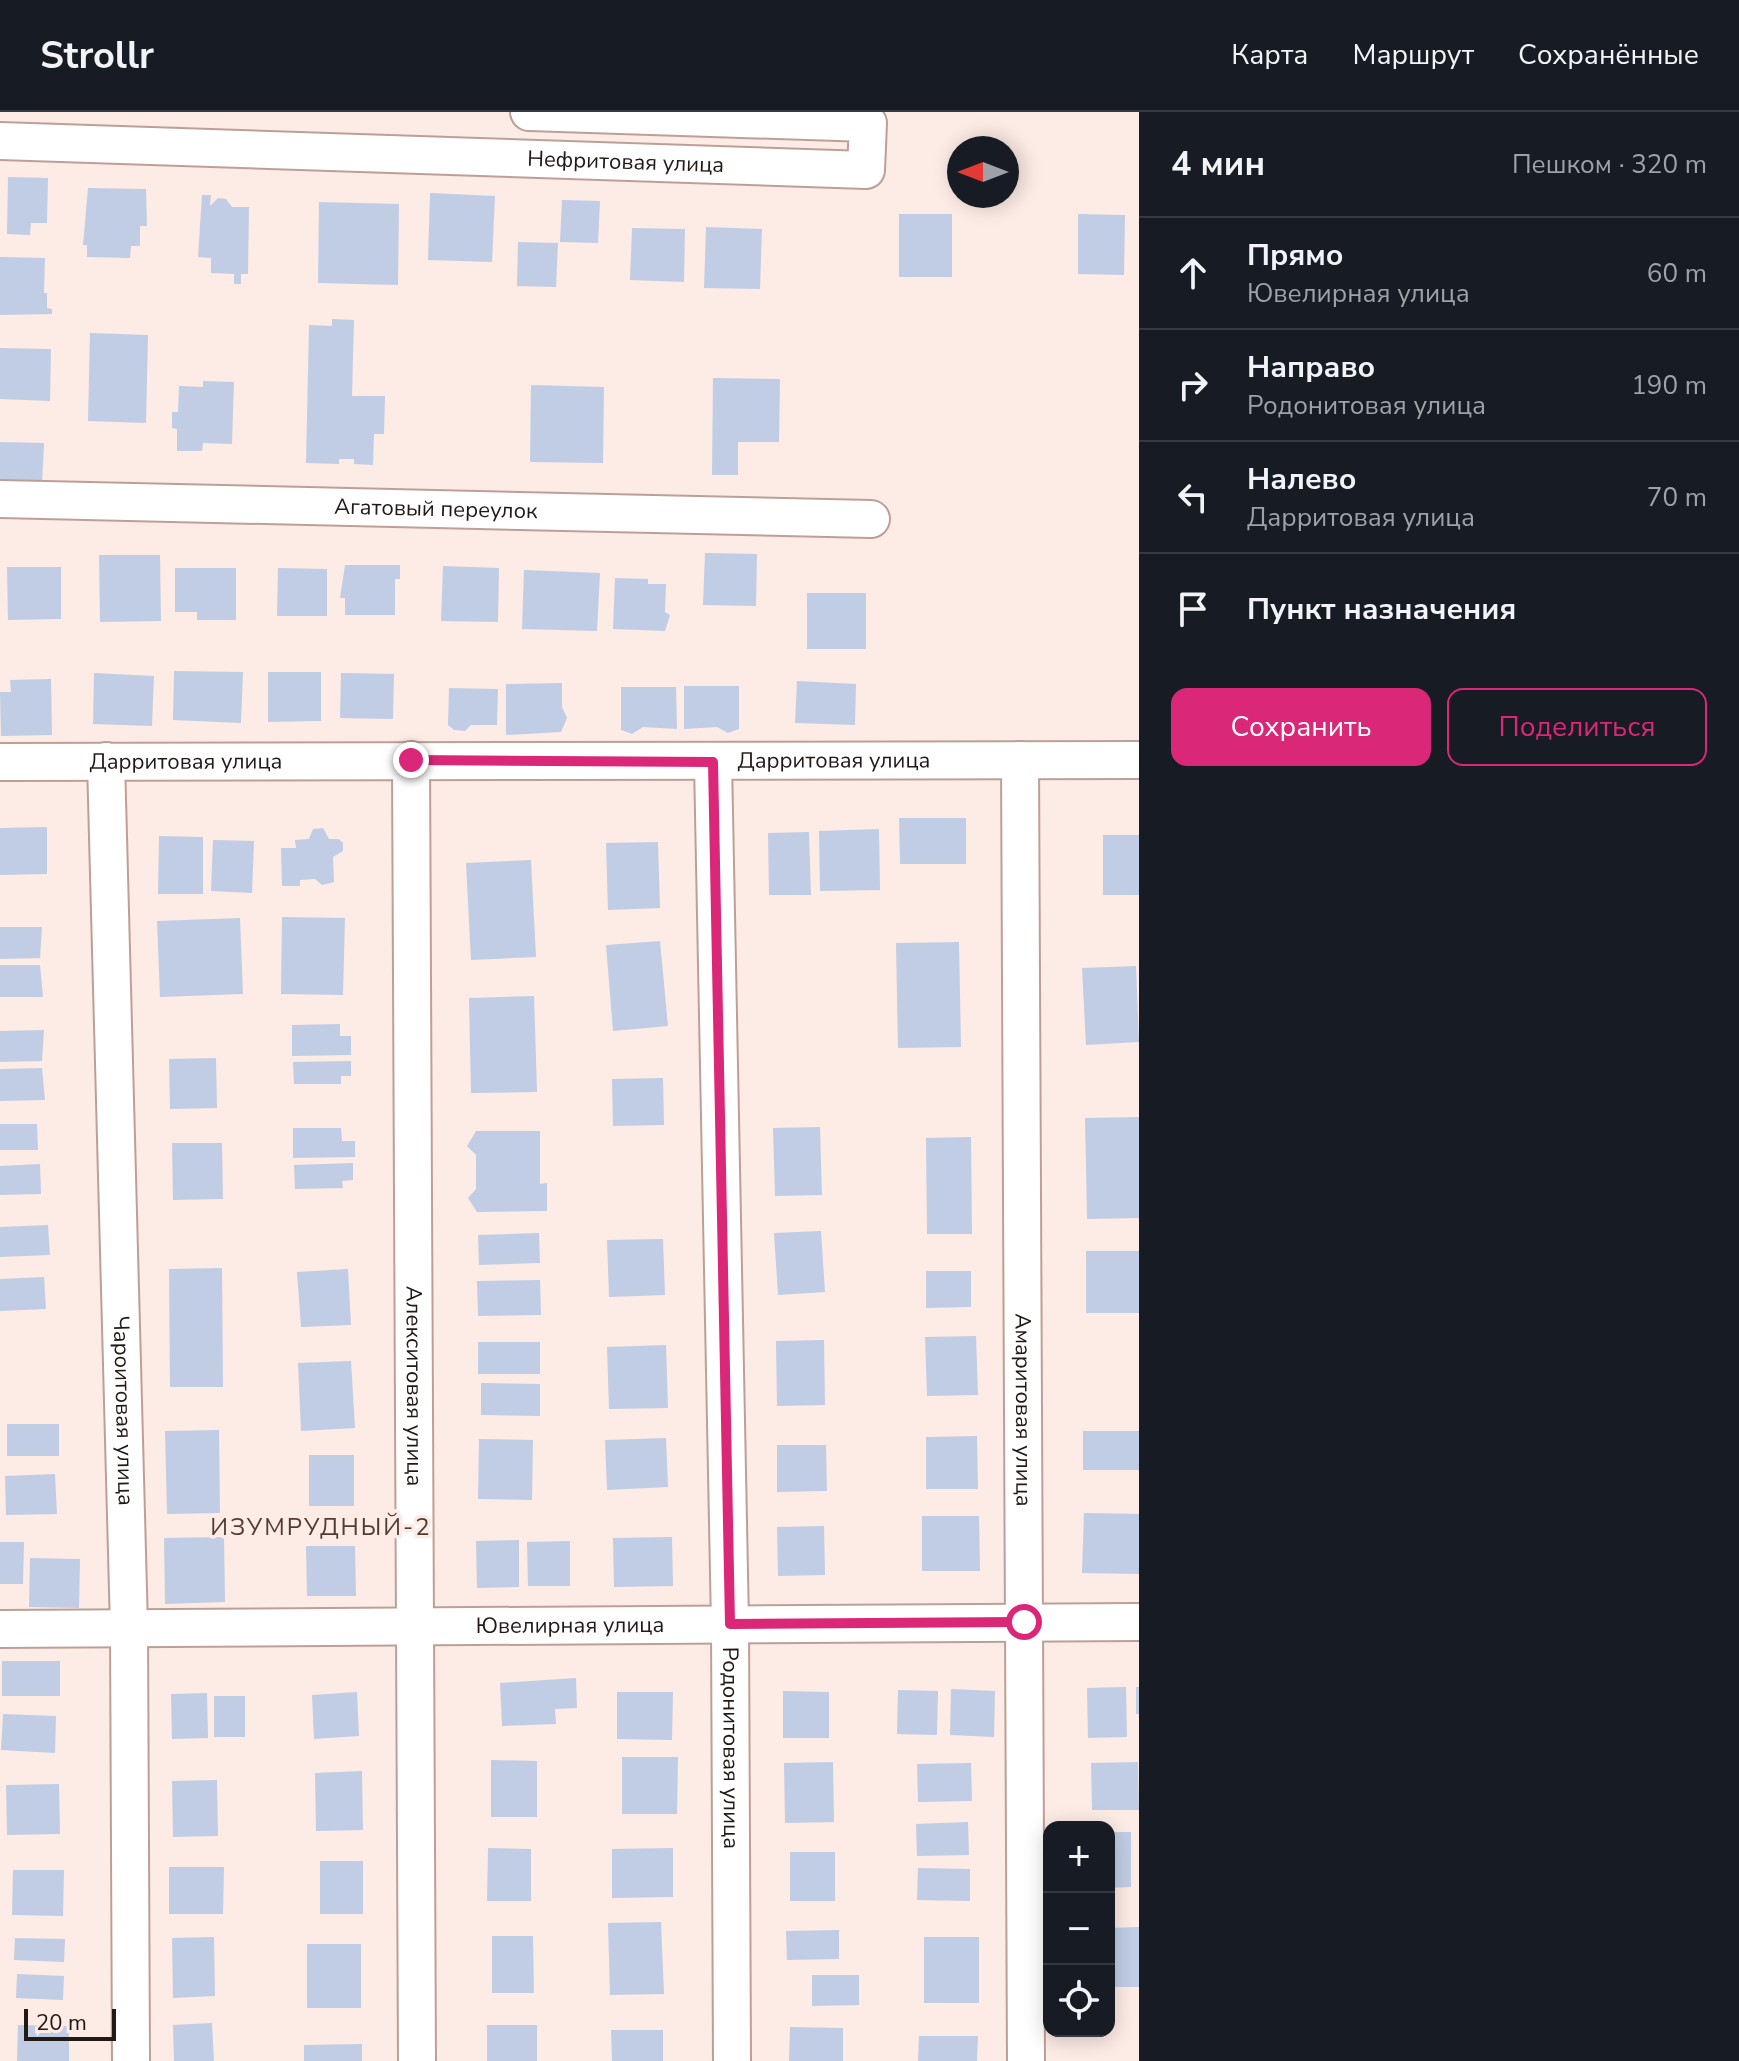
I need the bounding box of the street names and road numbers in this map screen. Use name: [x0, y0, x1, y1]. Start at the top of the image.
street label: Нефритовая улица: [527, 144, 725, 180]
street label: Агатовый переулок: [334, 492, 538, 526]
street label: Дарритовая улица: [738, 745, 930, 776]
street label: Дарритовая улица: [90, 747, 282, 777]
street label: Алекситовая улица: [398, 1286, 429, 1486]
street label: Амаритовая улица: [1008, 1313, 1038, 1507]
street label: Чароитовая улица: [106, 1315, 141, 1506]
street label: Ювелирная улица: [476, 1610, 664, 1641]
street label: Родонитовая улица: [715, 1647, 746, 1849]

